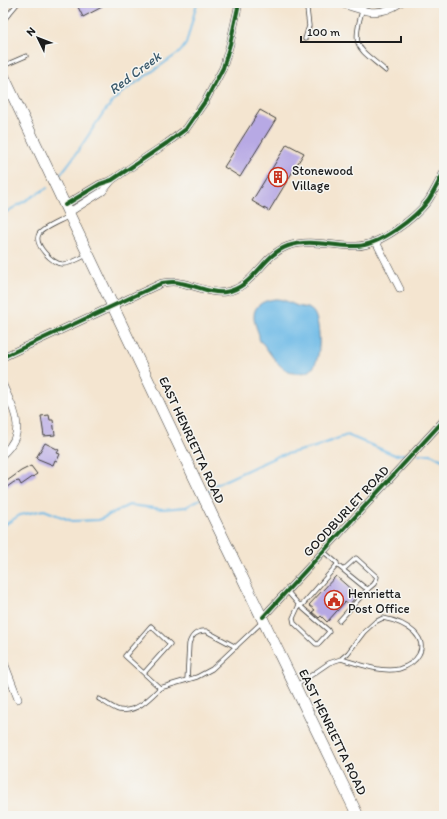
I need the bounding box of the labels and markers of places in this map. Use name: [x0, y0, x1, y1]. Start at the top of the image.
place label: Stonewood Village: [292, 163, 353, 193]
building icon: Stonewood Village: [267, 166, 289, 188]
place label: Henrietta Post Office: [348, 586, 410, 616]
public building icon: Henrietta Post Office: [323, 589, 345, 611]

